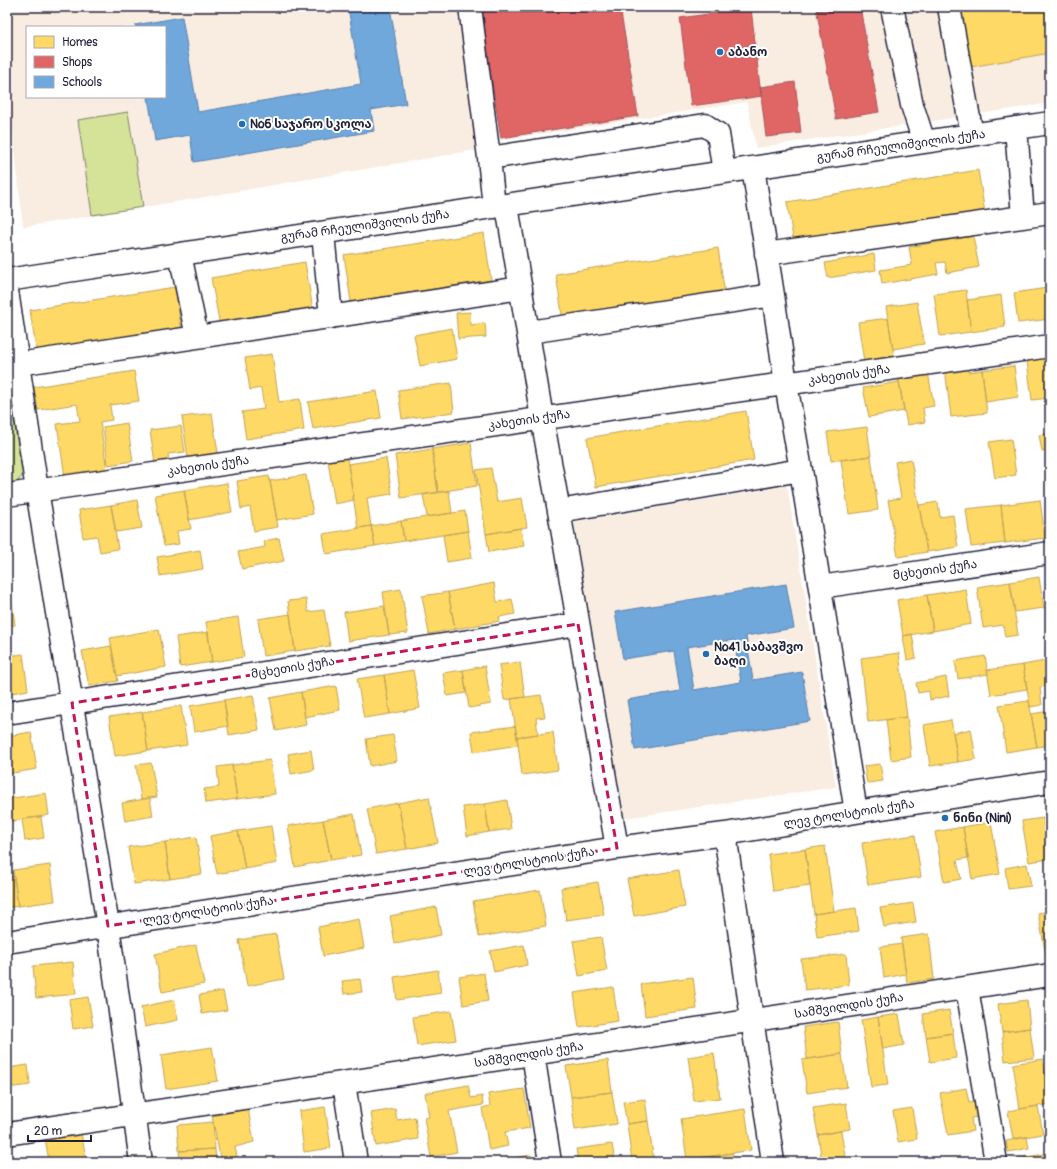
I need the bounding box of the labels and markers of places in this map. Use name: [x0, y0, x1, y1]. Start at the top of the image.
place label: აბანო: [728, 45, 767, 60]
marker: აბანო: [715, 47, 725, 57]
place label: №6 საჯარო სკოლა: [250, 117, 371, 132]
marker: №6 საჯარო სკოლა: [237, 119, 247, 129]
place label: №41 საბავშვო ბაღი: [714, 640, 803, 669]
marker: №41 საბავშვო ბაღი: [701, 649, 711, 659]
place label: ნინი (Nini): [953, 811, 1012, 826]
marker: ნინი (Nini): [940, 813, 950, 823]

